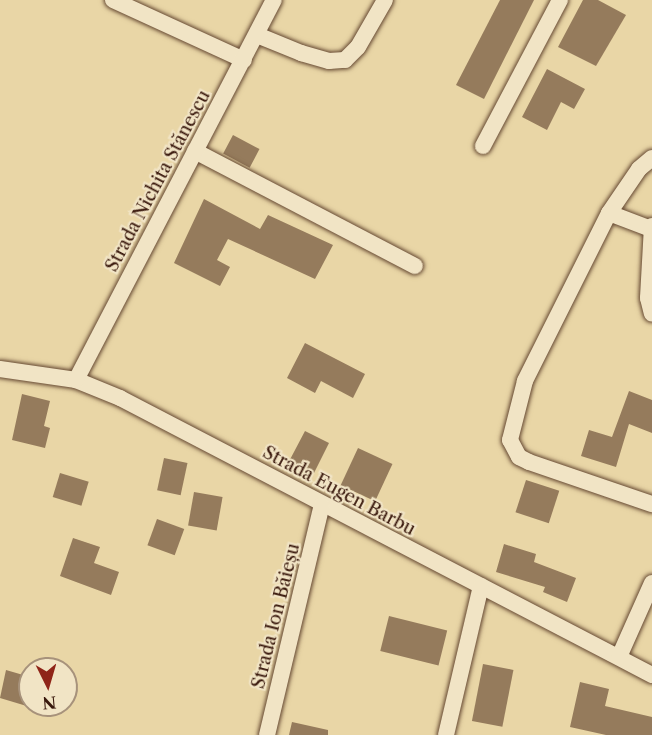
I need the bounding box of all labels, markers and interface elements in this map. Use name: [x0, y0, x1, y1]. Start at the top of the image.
street label: Strada Nichita Stănescu: [101, 86, 215, 276]
street label: Strada Eugen Barbu: [259, 442, 419, 540]
street label: Strada Ion Băieșu: [247, 541, 305, 691]
north arrow: [18, 657, 78, 717]
text: N: [42, 692, 57, 714]

